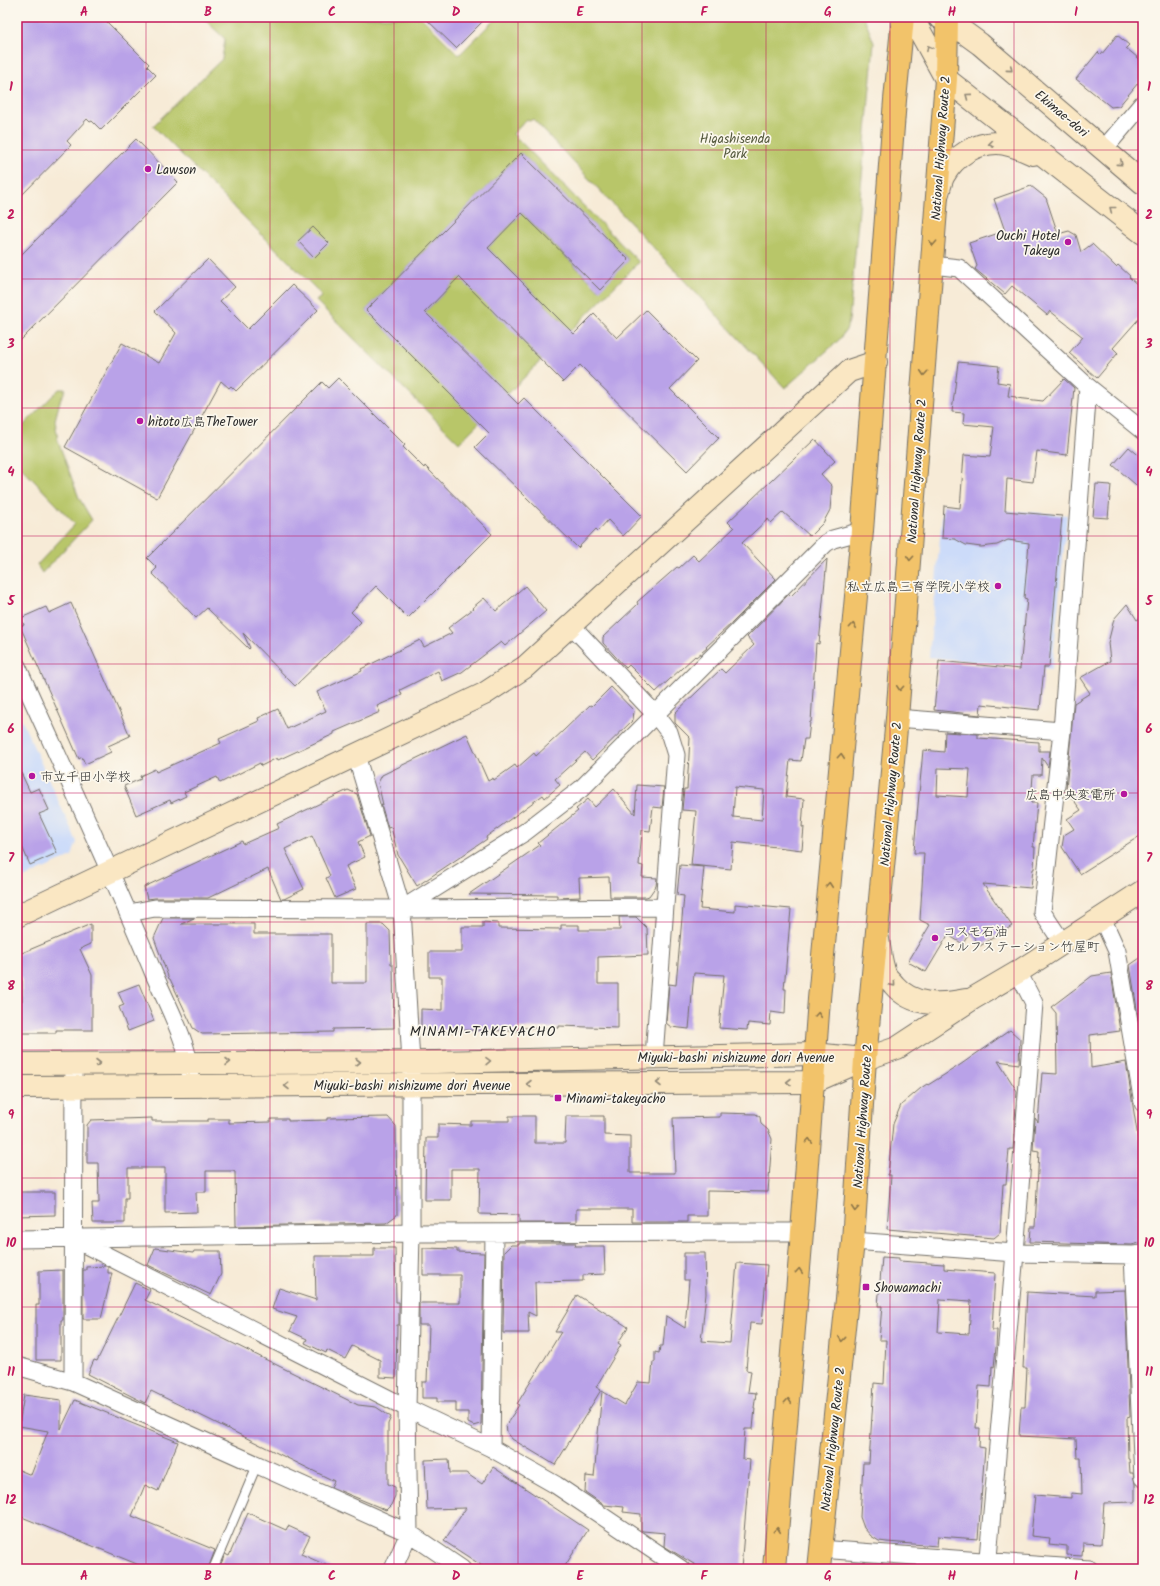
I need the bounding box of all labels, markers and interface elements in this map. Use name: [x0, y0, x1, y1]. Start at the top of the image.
text: A: [80, 2, 88, 23]
text: B: [204, 2, 212, 23]
text: C: [328, 2, 336, 23]
text: D: [452, 2, 461, 23]
text: E: [576, 2, 584, 23]
text: F: [700, 2, 708, 23]
text: G: [824, 2, 832, 23]
text: H: [948, 2, 957, 23]
text: I: [1074, 2, 1078, 23]
one-way arrow: [926, 45, 933, 52]
one-way arrow: [1006, 65, 1013, 72]
street label: National Highway Route 2: [926, 75, 957, 221]
text: 1: [9, 77, 13, 98]
text: 1: [1147, 77, 1151, 98]
street label: Ekimae-dori: [1029, 85, 1093, 144]
one-way arrow: [966, 94, 973, 101]
park label: Higashisenda Park: [700, 129, 770, 165]
one-way arrow: [988, 139, 994, 148]
one-way arrow: [1115, 158, 1123, 165]
place label: Lawson: [156, 160, 196, 181]
marker: Lawson: [143, 164, 153, 174]
text: 2: [7, 205, 15, 226]
text: 2: [1145, 205, 1153, 226]
one-way arrow: [1110, 207, 1117, 214]
place label: Ouchi Hotel Takeya: [996, 226, 1060, 262]
marker: Ouchi Hotel Takeya: [1063, 237, 1073, 247]
one-way arrow: [929, 240, 937, 246]
text: 3: [6, 334, 15, 355]
text: 3: [1144, 334, 1153, 355]
one-way arrow: [919, 370, 928, 376]
street label: National Highway Route 2: [902, 398, 933, 544]
place label: hitoto広島TheTower: [148, 412, 258, 433]
marker: hitoto広島TheTower: [135, 416, 145, 426]
text: 4: [7, 462, 15, 483]
text: 4: [1145, 462, 1153, 483]
one-way arrow: [905, 555, 914, 561]
place label: 私立広島三育学院小学校: [847, 577, 990, 598]
marker: 私立広島三育学院小学校: [993, 581, 1003, 591]
text: 5: [7, 591, 16, 612]
text: 5: [1145, 591, 1154, 612]
one-way arrow: [848, 623, 857, 630]
one-way arrow: [895, 685, 904, 691]
text: 6: [7, 719, 15, 740]
text: 6: [1145, 719, 1153, 740]
street label: National Highway Route 2: [875, 721, 908, 867]
one-way arrow: [837, 753, 846, 759]
place label: 市立千田小学校: [40, 767, 131, 788]
marker: 市立千田小学校: [27, 771, 37, 781]
place label: 広島中央変電所: [1025, 785, 1116, 806]
marker: 広島中央変電所: [1119, 789, 1129, 799]
text: 7: [8, 848, 15, 869]
text: 7: [1146, 848, 1153, 869]
one-way arrow: [825, 882, 834, 888]
place label: コスモ石油 セルフステーション竹屋町: [943, 922, 1100, 958]
marker: コスモ石油 セルフステーション竹屋町: [930, 933, 940, 943]
text: 8: [7, 976, 15, 997]
text: 8: [1145, 976, 1153, 997]
one-way arrow: [889, 979, 896, 986]
one-way arrow: [813, 1012, 822, 1018]
district label: MINAMI-TAKEYACHO: [410, 1021, 556, 1043]
street label: National Highway Route 2: [848, 1043, 879, 1189]
street label: Miyuki-bashi nishizume dori Avenue: [638, 1048, 835, 1069]
one-way arrow: [485, 1057, 491, 1065]
one-way arrow: [225, 1058, 231, 1066]
one-way arrow: [355, 1058, 361, 1066]
one-way arrow: [95, 1059, 101, 1067]
street label: Miyuki-bashi nishizume dori Avenue: [314, 1076, 511, 1097]
one-way arrow: [786, 1078, 792, 1086]
one-way arrow: [656, 1079, 662, 1087]
one-way arrow: [526, 1080, 532, 1088]
one-way arrow: [284, 1082, 290, 1090]
place label: Minami-takeyacho: [566, 1089, 666, 1110]
marker: Minami-takeyacho: [553, 1093, 563, 1103]
text: 9: [8, 1105, 15, 1126]
text: 9: [1146, 1105, 1153, 1126]
one-way arrow: [804, 1138, 813, 1144]
one-way arrow: [850, 1206, 859, 1212]
text: 10: [6, 1233, 17, 1254]
text: 10: [1144, 1233, 1155, 1254]
one-way arrow: [794, 1268, 803, 1274]
place label: Showamachi: [874, 1278, 942, 1299]
marker: Showamachi: [861, 1282, 871, 1292]
one-way arrow: [838, 1336, 847, 1342]
text: 11: [7, 1362, 15, 1383]
text: 11: [1145, 1362, 1153, 1383]
street label: National Highway Route 2: [815, 1366, 852, 1512]
one-way arrow: [783, 1398, 792, 1404]
text: 12: [5, 1490, 17, 1511]
text: 12: [1143, 1490, 1155, 1511]
one-way arrow: [773, 1527, 782, 1533]
text: A: [80, 1566, 88, 1586]
text: B: [204, 1566, 212, 1586]
text: C: [328, 1566, 336, 1586]
text: D: [452, 1566, 461, 1586]
text: E: [576, 1566, 584, 1586]
text: F: [700, 1566, 708, 1586]
text: G: [824, 1566, 832, 1586]
text: H: [948, 1566, 957, 1586]
text: I: [1074, 1566, 1078, 1586]

